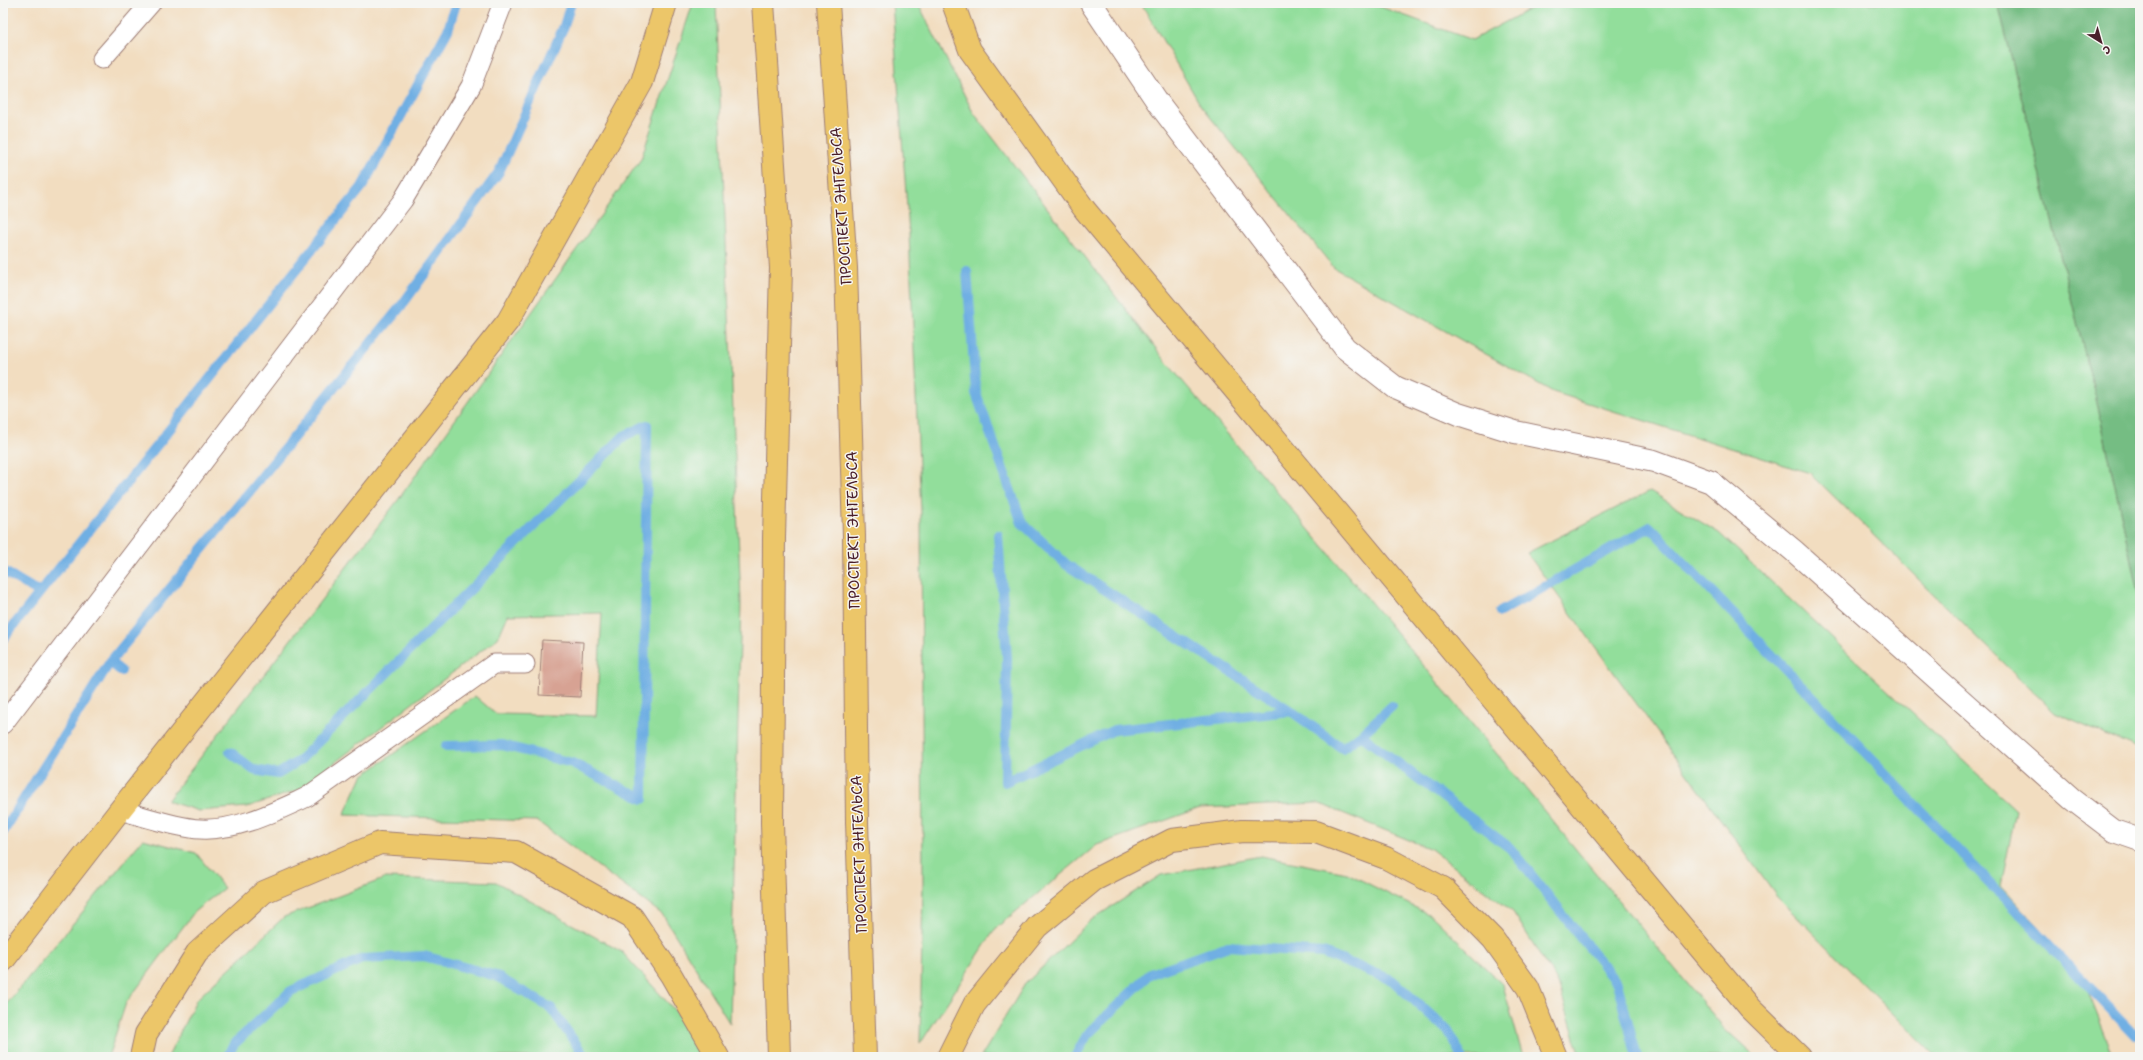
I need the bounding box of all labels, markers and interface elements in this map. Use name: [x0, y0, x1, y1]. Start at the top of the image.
north arrow: [2081, 22, 2121, 62]
text: С: [2099, 42, 2114, 58]
street label: ПРОСПЕКТ ЭНГЕЛЬСА: [826, 127, 856, 285]
street label: ПРОСПЕКТ ЭНГЕЛЬСА: [842, 451, 864, 609]
street label: ПРОСПЕКТ ЭНГЕЛЬСА: [846, 775, 872, 933]

